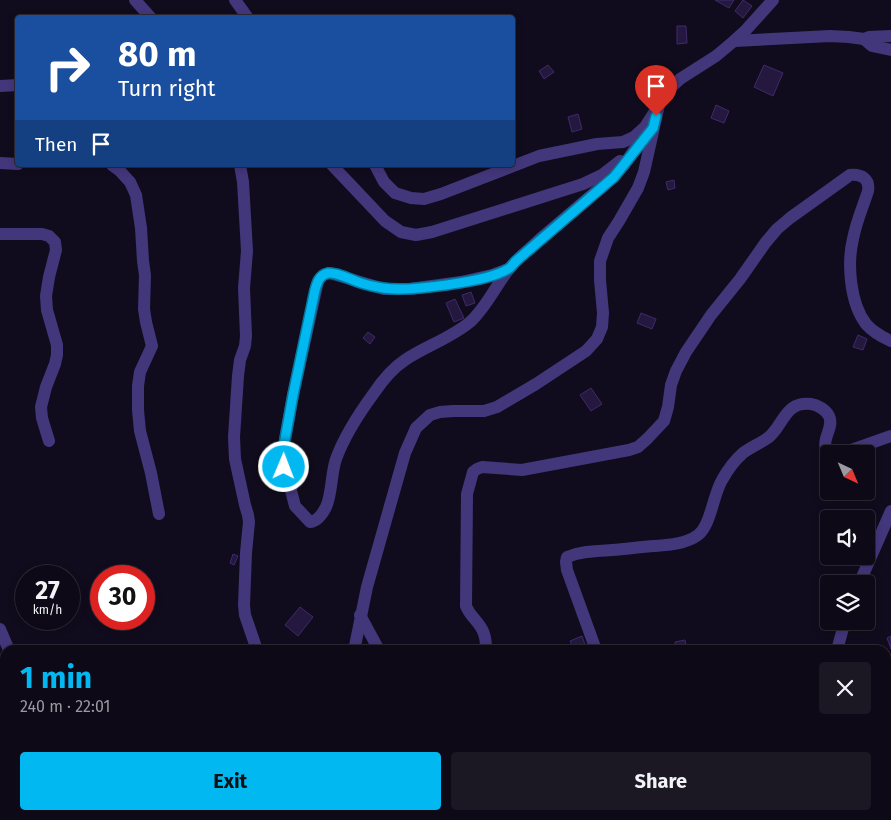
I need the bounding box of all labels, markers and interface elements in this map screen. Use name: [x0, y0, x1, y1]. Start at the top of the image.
text: 80 m: [118, 33, 197, 75]
icon: right: [35, 35, 100, 100]
pin: [635, 65, 677, 116]
icon: arrive: [642, 72, 670, 100]
text: Turn right: [118, 75, 215, 102]
icon: arrive: [87, 130, 115, 158]
text: Then: [35, 133, 77, 156]
position arrow: [257, 440, 309, 492]
north arrow: [820, 445, 875, 500]
map controls: [820, 445, 875, 630]
button: sound: [820, 510, 875, 565]
speed limit sign: 30: [90, 565, 155, 630]
button: layers: [820, 575, 875, 630]
text: 27: [35, 576, 60, 606]
text: km/h: [33, 603, 62, 617]
text: 1 min: [20, 660, 92, 696]
button: close: [819, 662, 871, 714]
text: 240 m · 22:01: [20, 697, 110, 716]
button: Exit: [20, 752, 441, 810]
button: Share: [451, 752, 871, 810]

